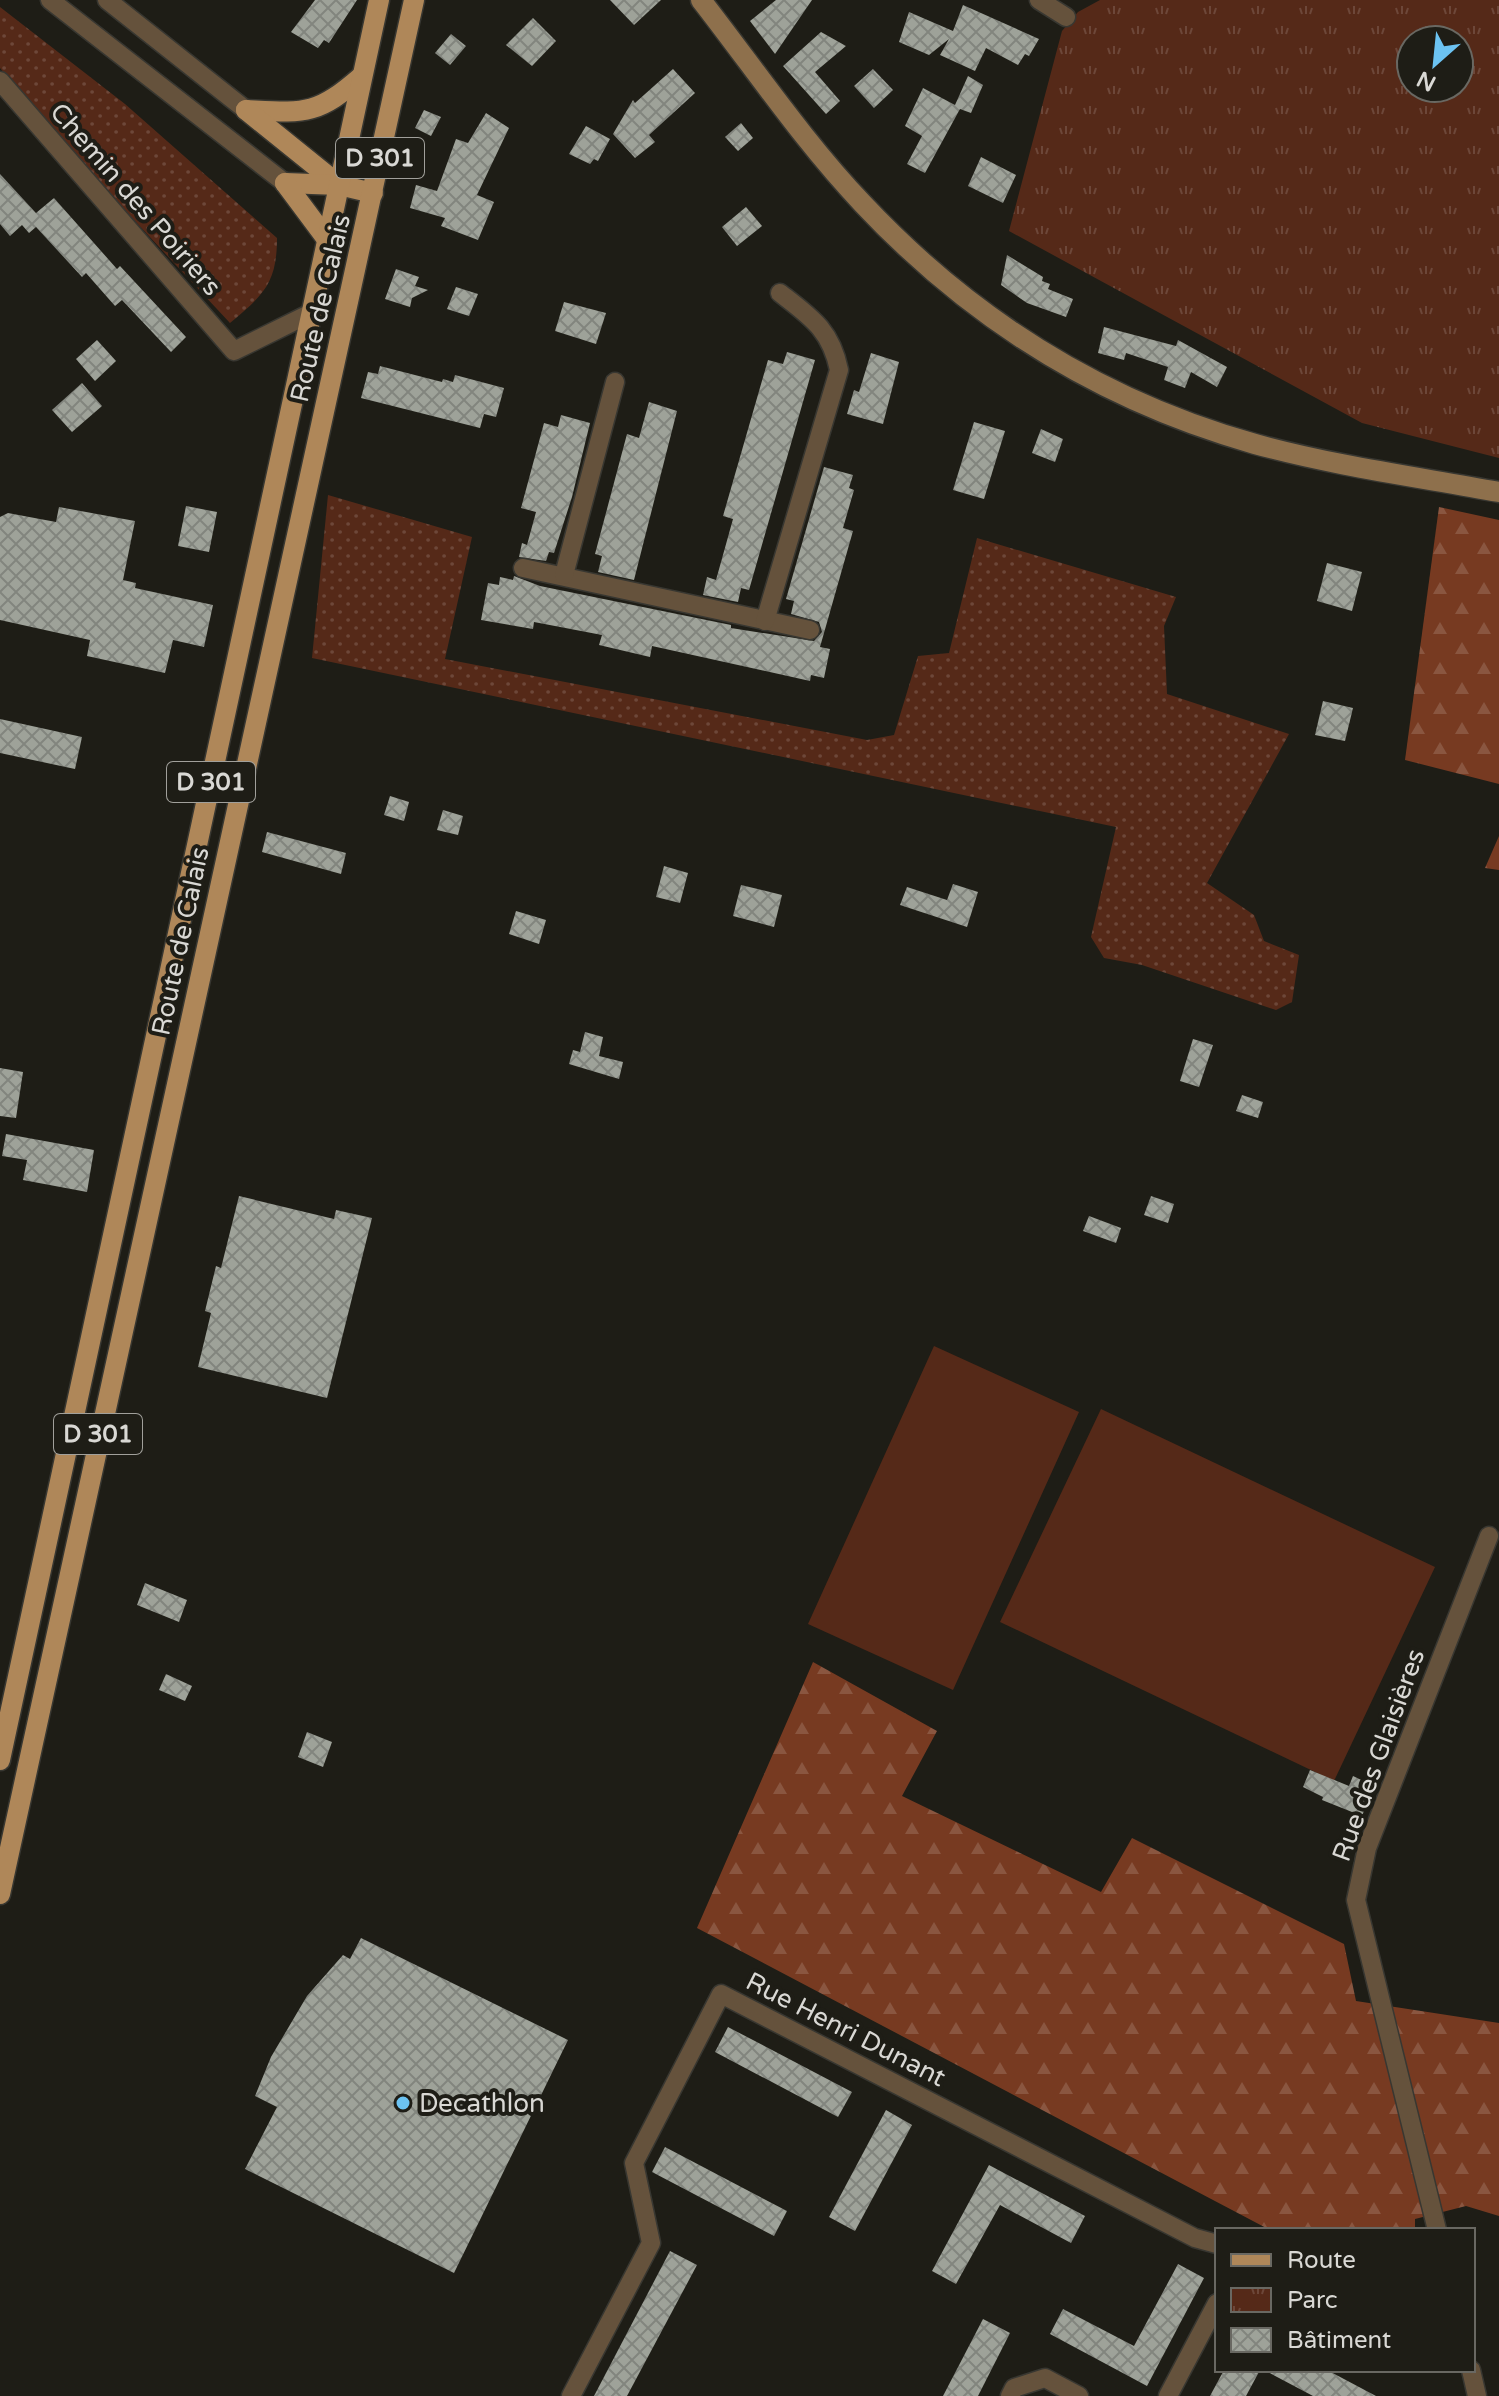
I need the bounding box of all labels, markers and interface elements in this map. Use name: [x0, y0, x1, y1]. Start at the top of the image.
north arrow: [1395, 24, 1475, 104]
text: N: [1413, 65, 1440, 97]
street label: Chemin des Poiriers: [44, 97, 228, 302]
road number: D 301: [336, 138, 424, 178]
street label: Route de Calais: [284, 211, 357, 405]
road number: D 301: [167, 762, 255, 802]
street label: Route de Calais: [145, 844, 216, 1038]
road number: D 301: [54, 1414, 142, 1454]
street label: Rue des Glaisières: [1326, 1645, 1431, 1866]
street label: Rue Henri Dunant: [741, 1966, 951, 2093]
place label: Decathlon: [419, 2088, 545, 2119]
marker: Decathlon: [394, 2094, 412, 2112]
legend: [1215, 2228, 1475, 2372]
text: Route: [1287, 2246, 1356, 2275]
text: Parc: [1287, 2286, 1338, 2315]
text: Bâtiment: [1287, 2326, 1391, 2355]

